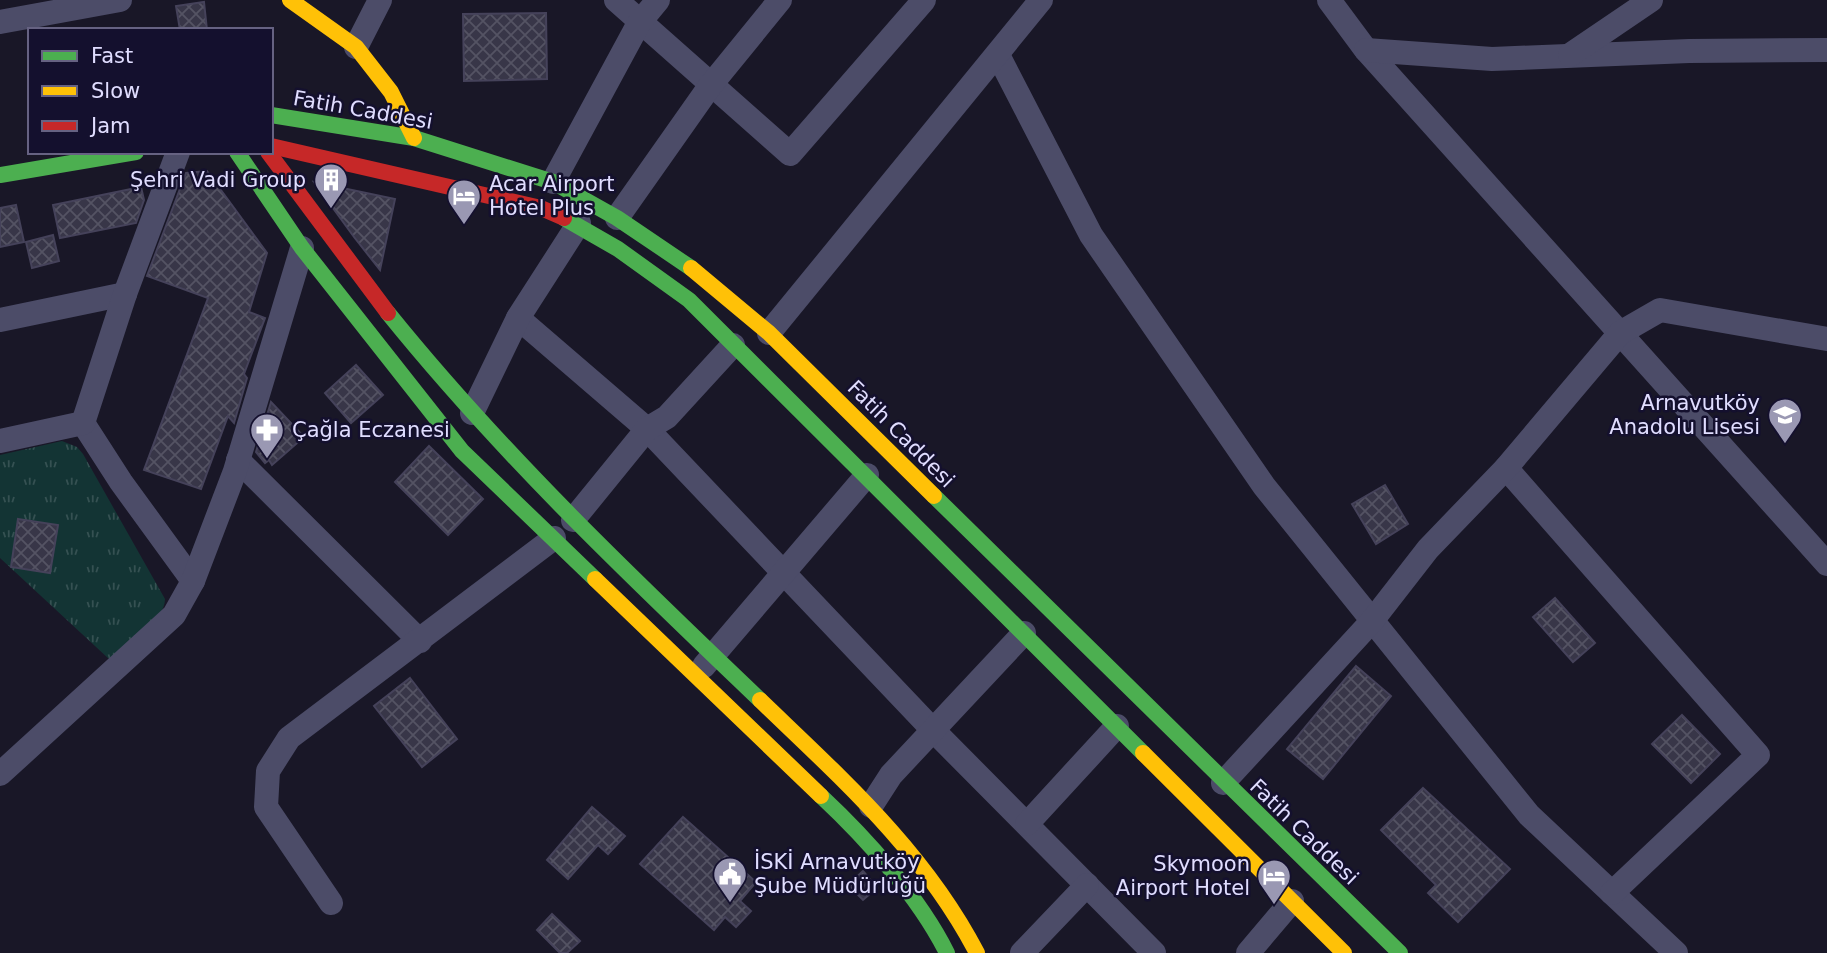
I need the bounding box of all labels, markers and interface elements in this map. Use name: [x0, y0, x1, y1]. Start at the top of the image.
legend: [28, 28, 273, 154]
text: Fast: [91, 44, 133, 68]
text: Slow: [91, 79, 140, 103]
street label: Fatih Caddesi: [292, 86, 434, 134]
text: Jam: [89, 114, 131, 138]
building icon: Şehri Vadi Group: [312, 161, 350, 210]
place label: Şehri Vadi Group: [130, 168, 306, 192]
place label: Acar Airport Hotel Plus: [489, 172, 615, 220]
hotel icon: Acar Airport Hotel Plus: [445, 177, 483, 226]
street label: Fatih Caddesi: [843, 376, 959, 492]
place label: Arnavutköy Anadolu Lisesi: [1609, 391, 1760, 439]
school or university icon: Arnavutköy Anadolu Lisesi: [1766, 396, 1804, 445]
pharmacy icon: Çağla Eczanesi: [248, 411, 286, 460]
place label: Çağla Eczanesi: [292, 418, 450, 442]
street label: Fatih Caddesi: [1245, 774, 1363, 890]
place label: İSKİ Arnavutköy Şube Müdürlüğü: [754, 849, 926, 898]
place label: Skymoon Airport Hotel: [1116, 852, 1250, 900]
public building icon: İSKİ Arnavutköy Şube Müdürlüğü: [711, 855, 749, 904]
hotel icon: Skymoon Airport Hotel: [1255, 857, 1293, 906]

